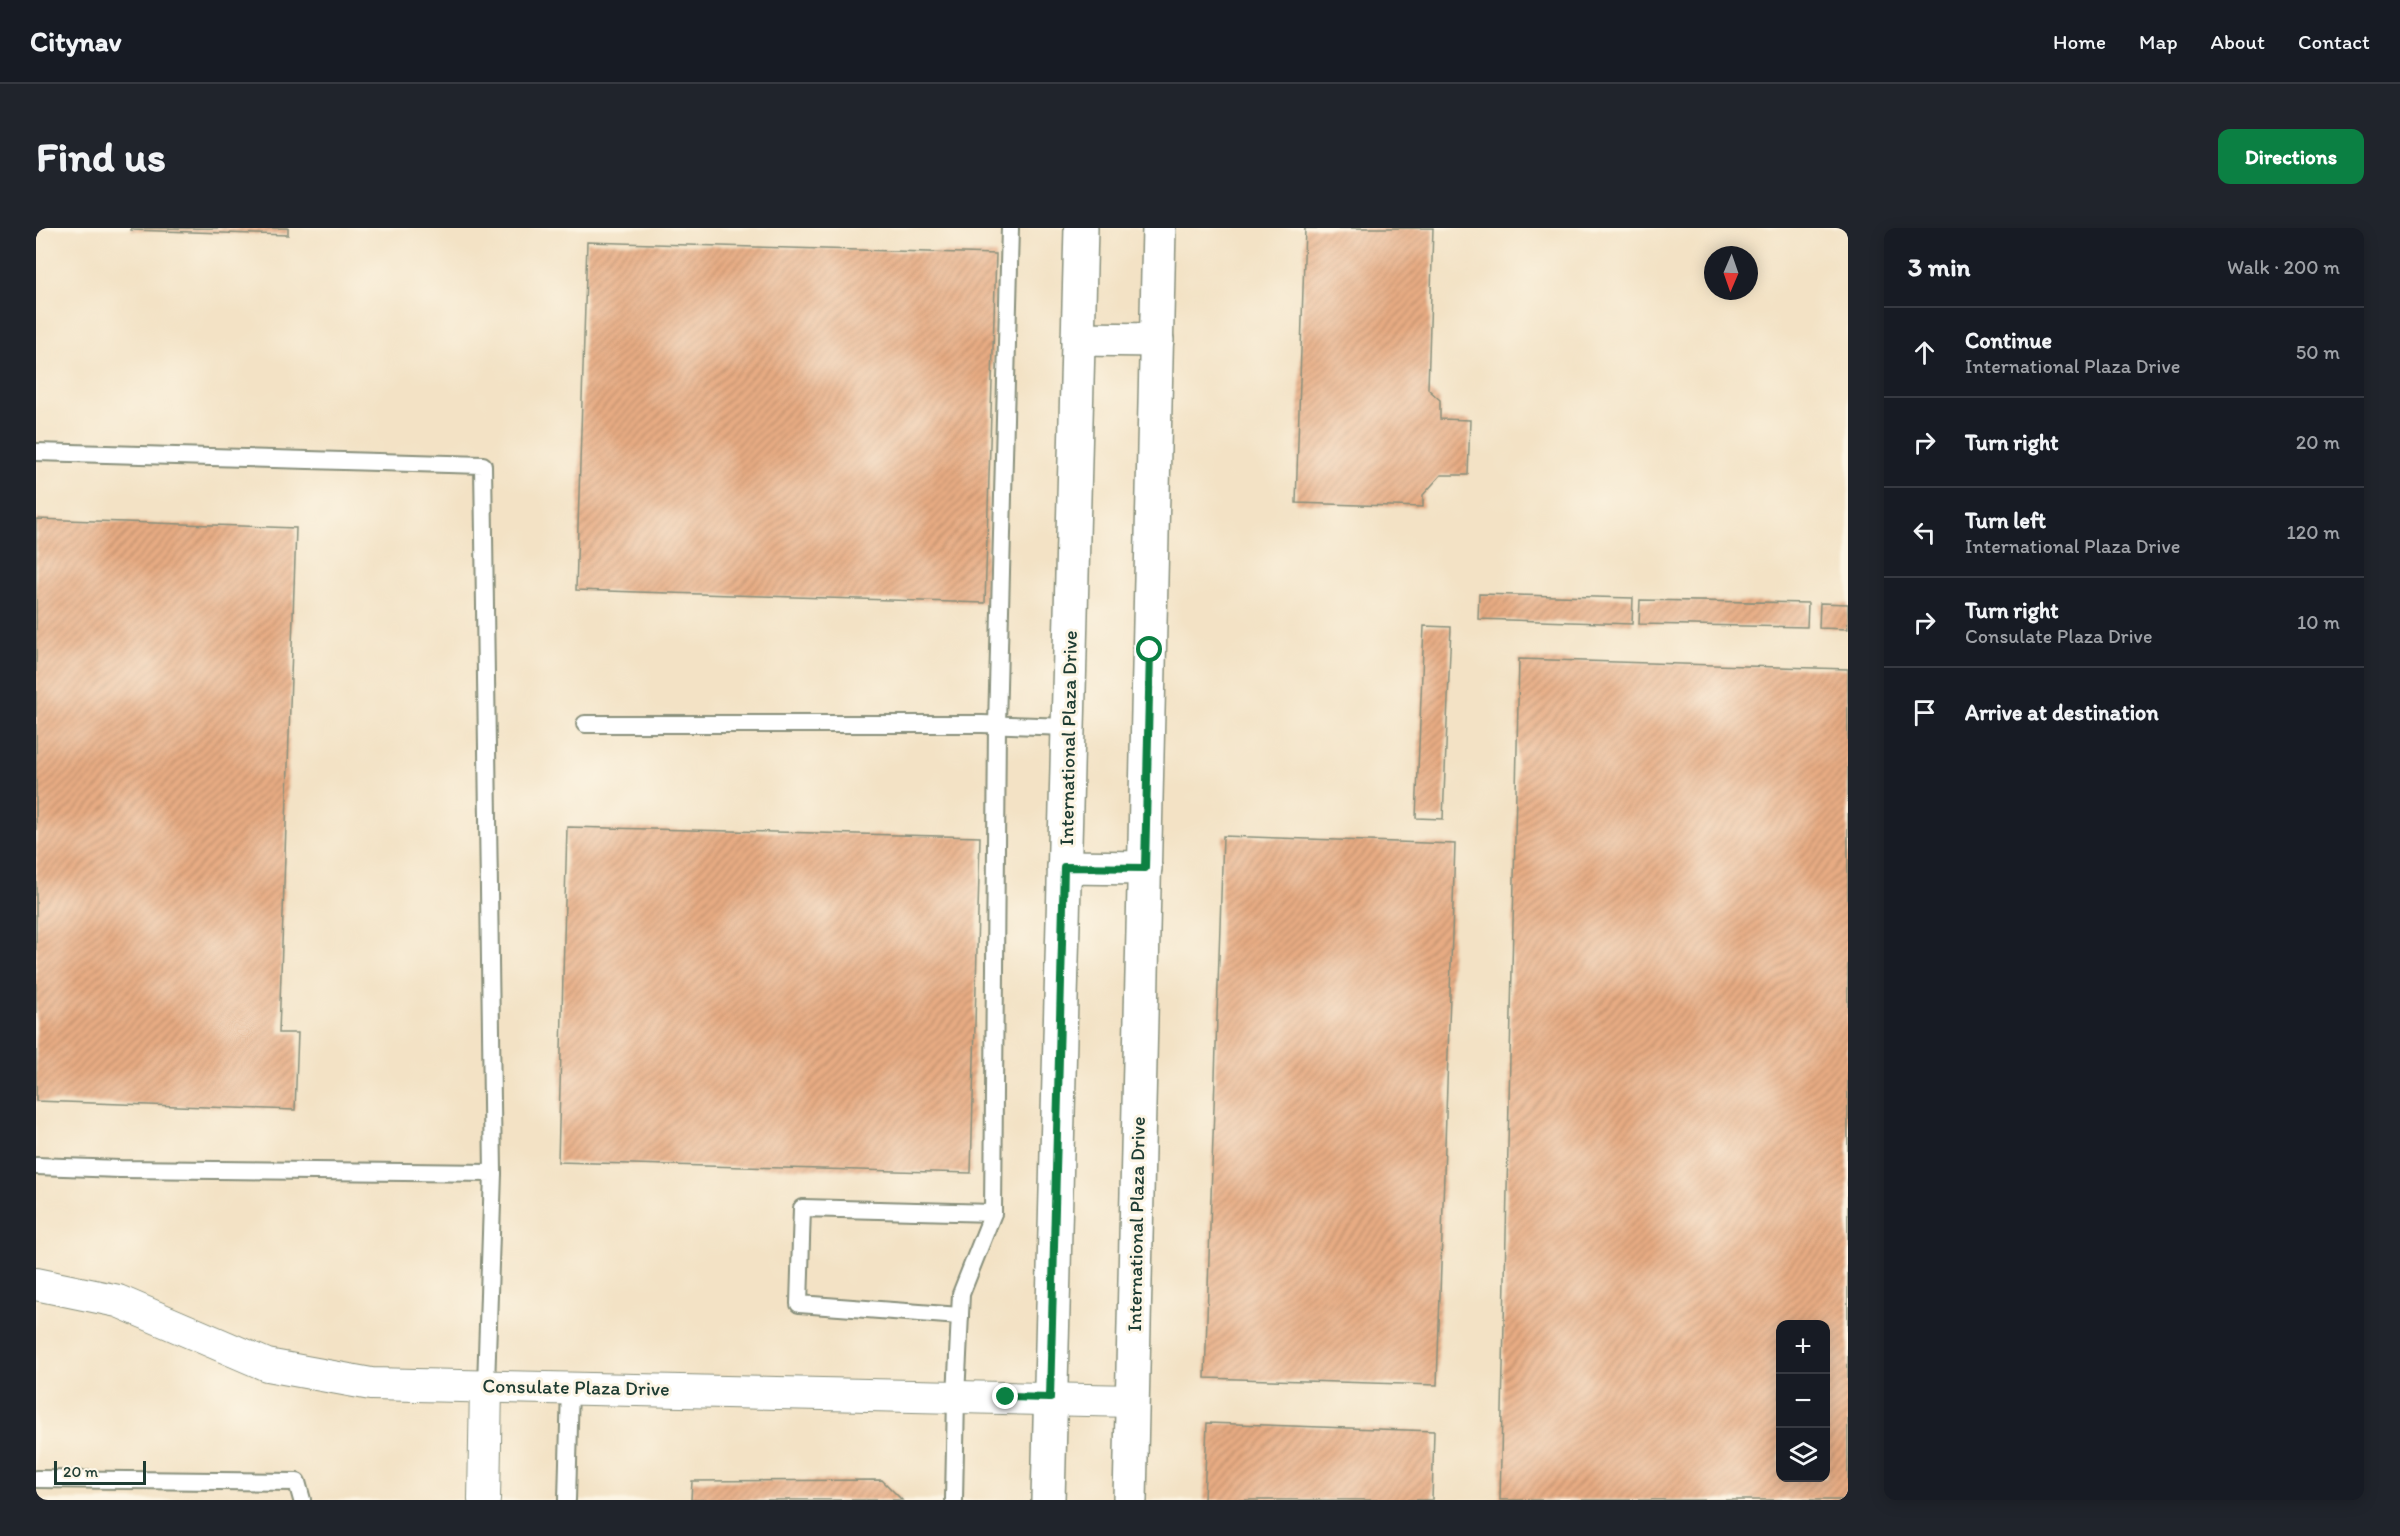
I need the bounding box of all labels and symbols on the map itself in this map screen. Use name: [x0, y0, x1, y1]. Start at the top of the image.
north arrow: [1704, 246, 1758, 300]
street label: International Plaza Drive: [1054, 630, 1082, 846]
route start: [1136, 636, 1162, 662]
street label: International Plaza Drive: [1122, 1116, 1150, 1332]
street label: Consulate Plaza Drive: [482, 1373, 670, 1401]
route end: [992, 1383, 1018, 1409]
scale bar: [54, 1458, 146, 1486]

